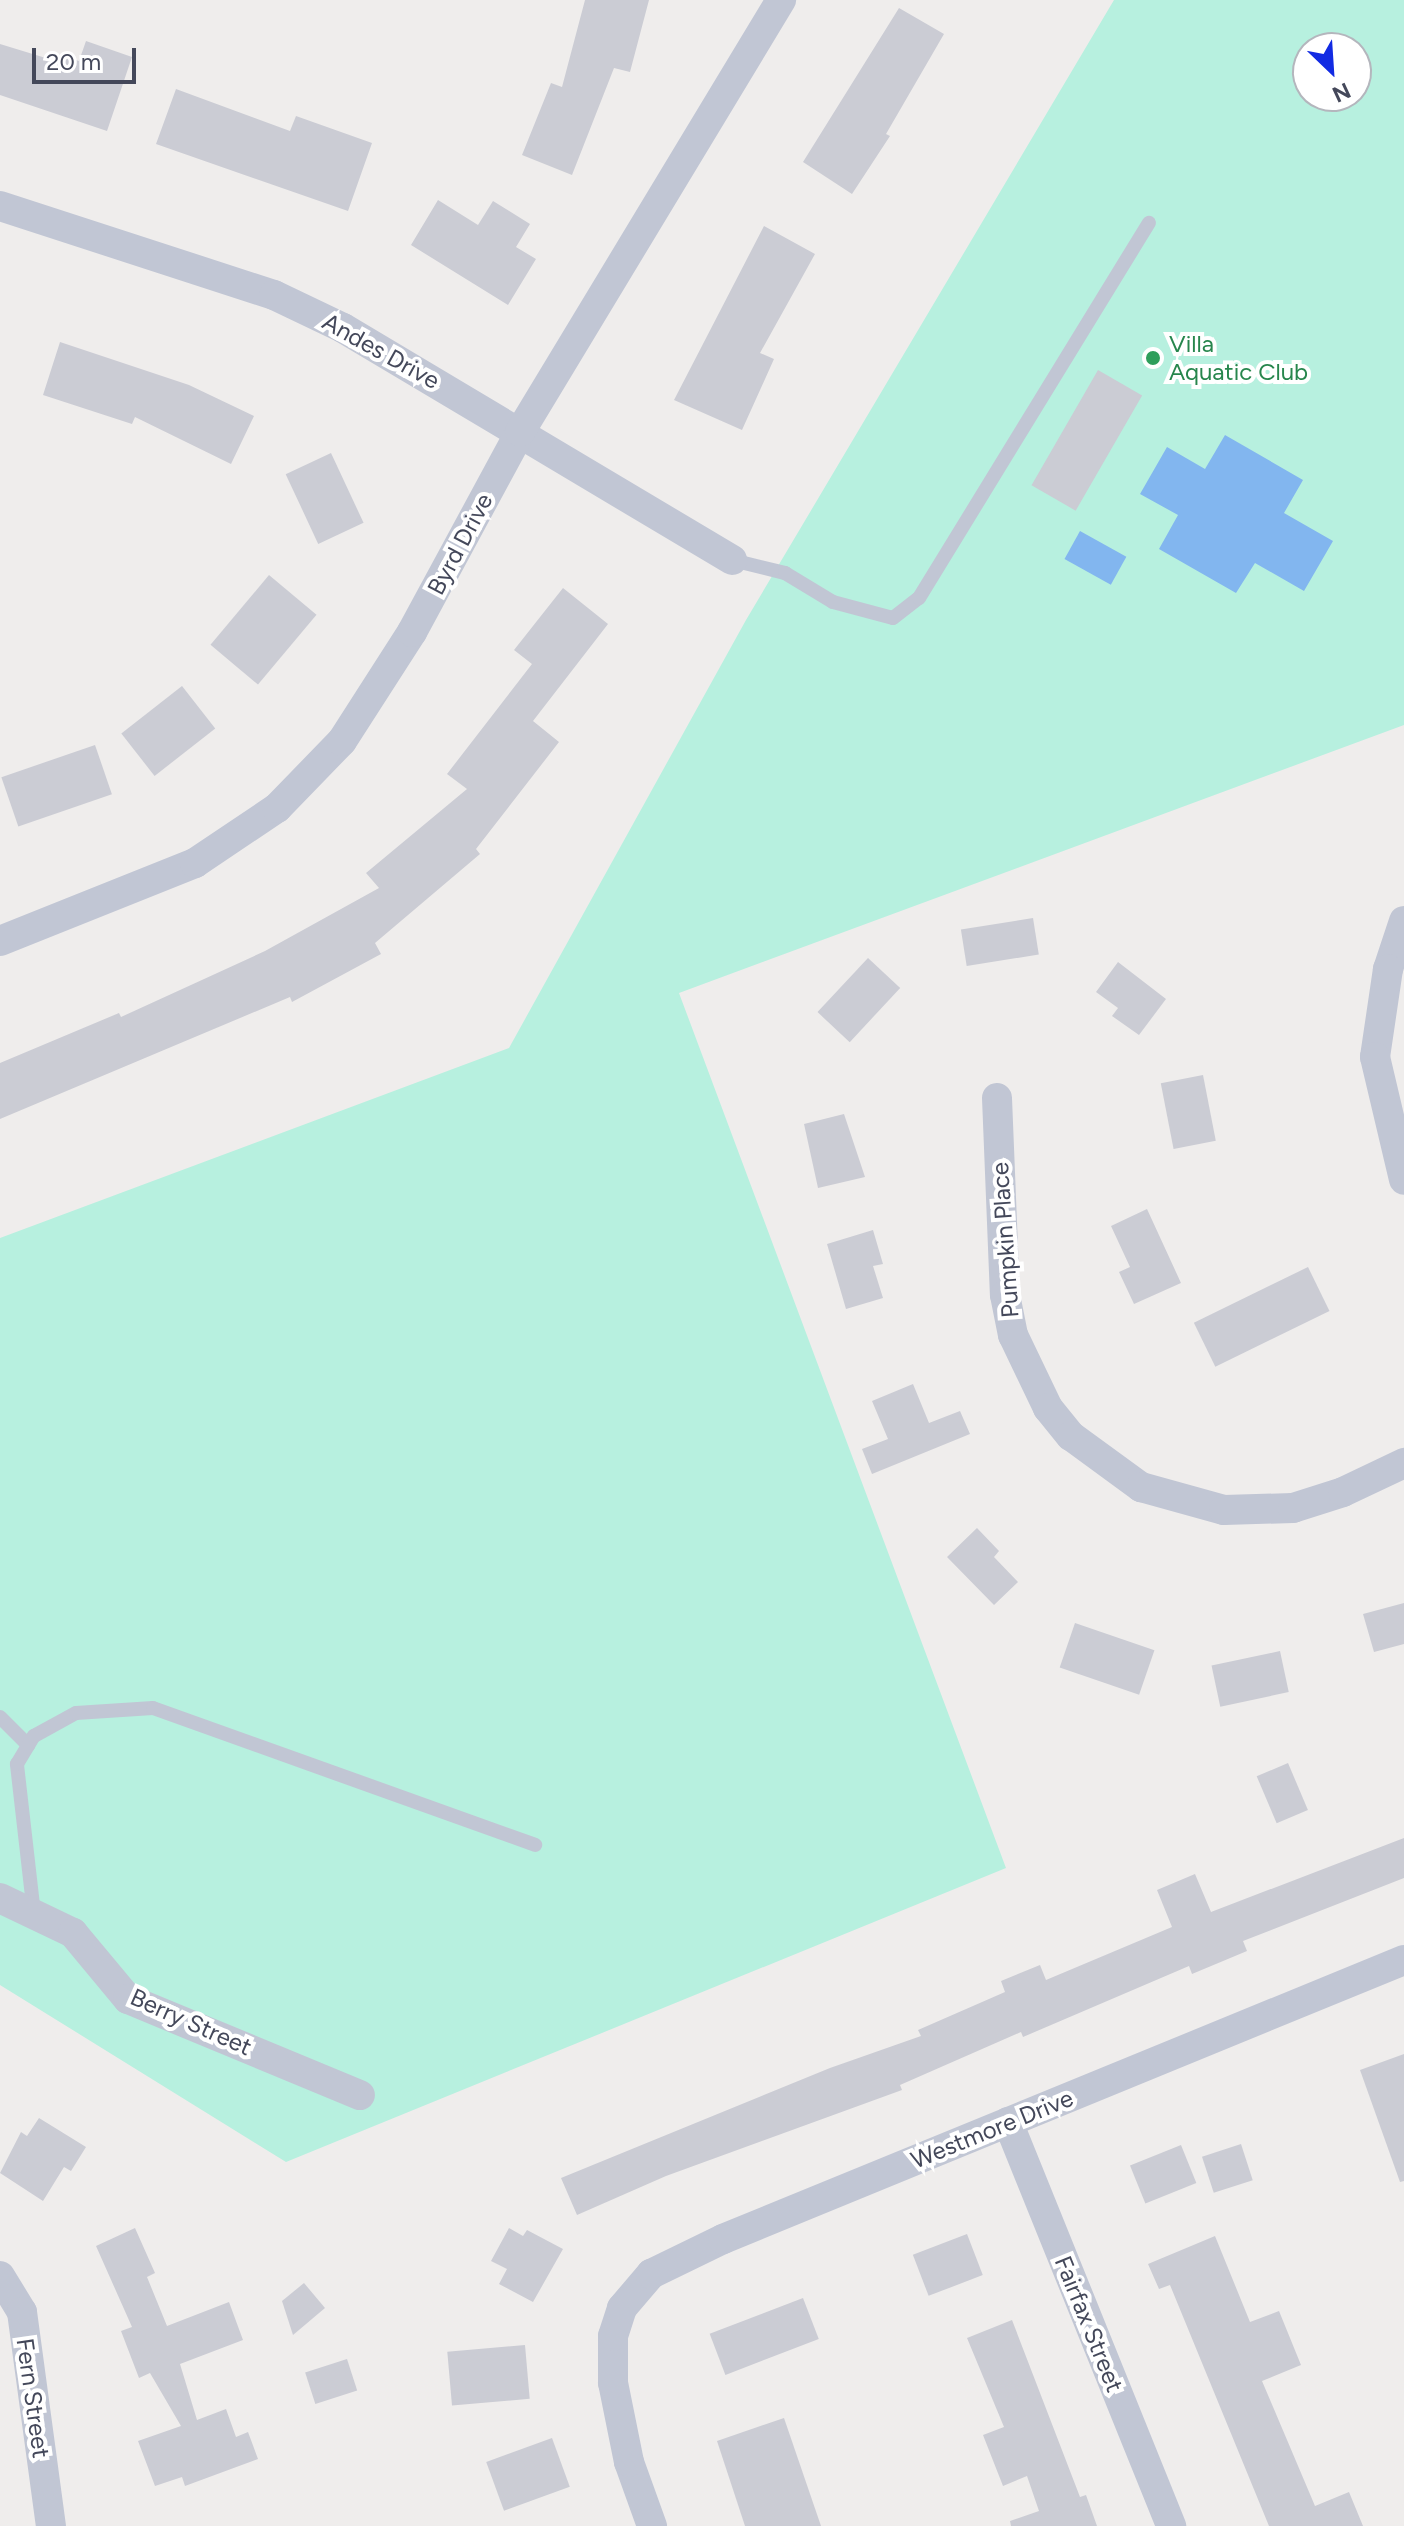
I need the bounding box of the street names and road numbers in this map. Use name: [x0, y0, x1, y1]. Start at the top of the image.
street label: Andes Drive: [317, 307, 445, 395]
street label: Byrd Drive: [421, 488, 499, 600]
street label: Pumpkin Place: [985, 1161, 1025, 1319]
street label: Berry Street: [126, 1982, 256, 2062]
street label: Westmore Drive: [907, 2083, 1077, 2175]
street label: Fairfax Street: [1049, 2252, 1129, 2396]
street label: Fern Street: [10, 2336, 56, 2460]

